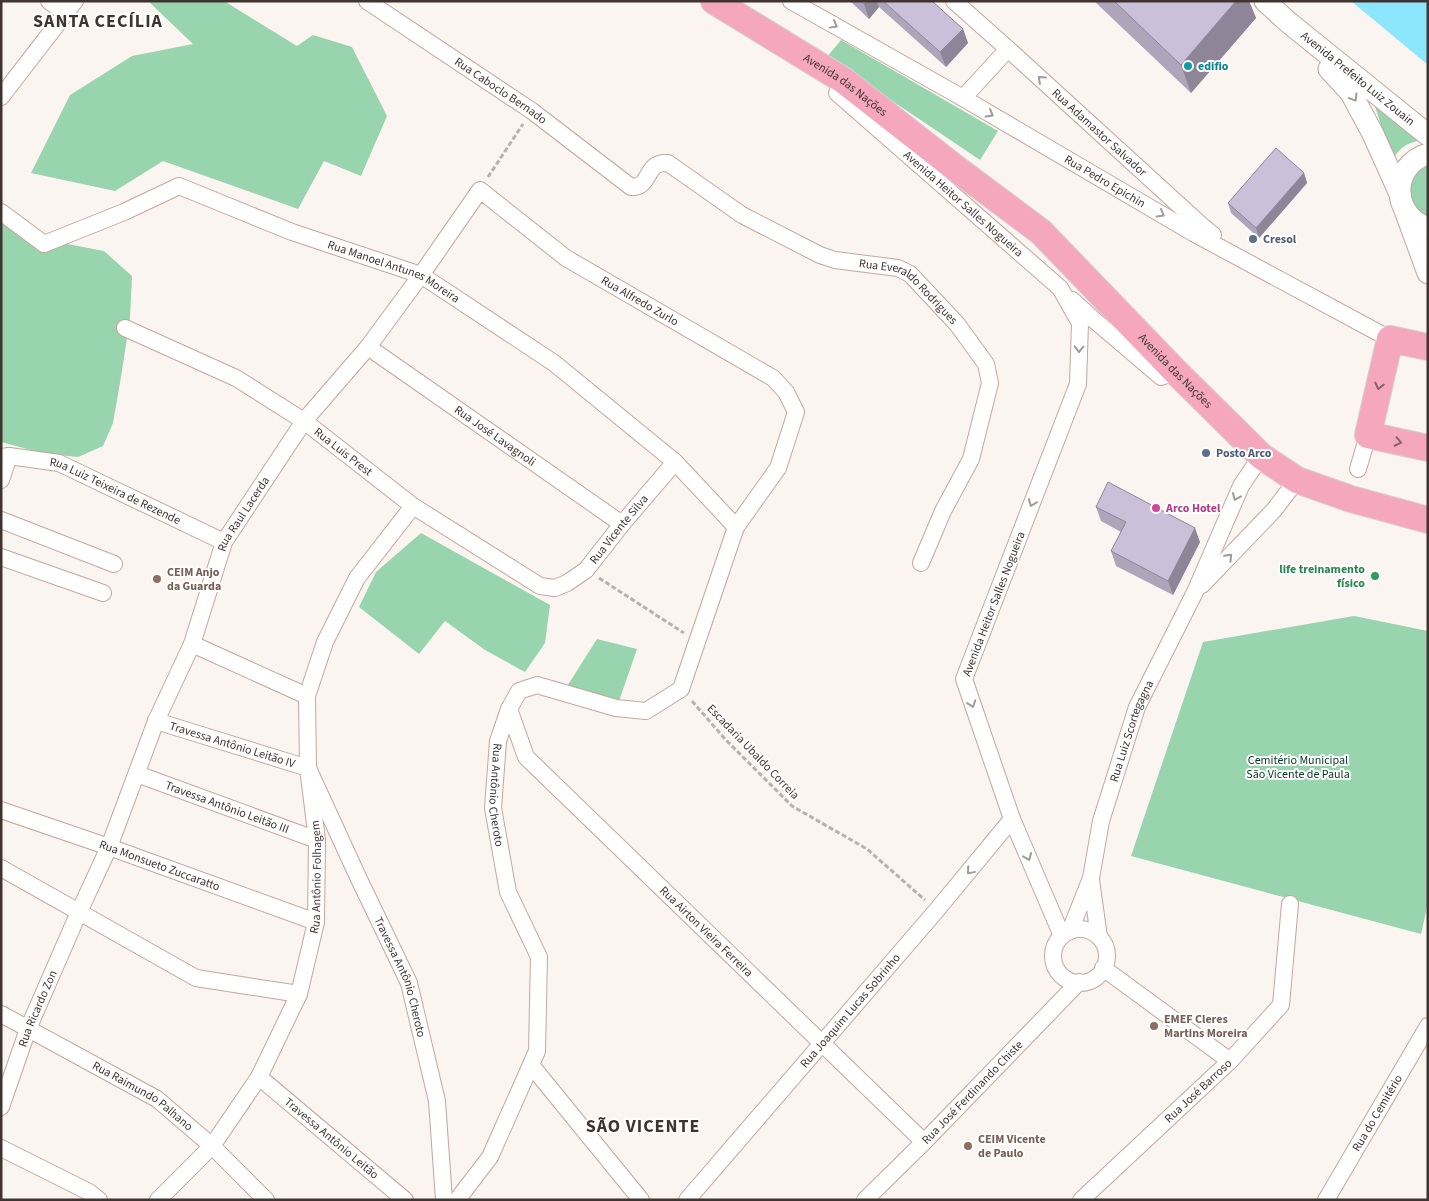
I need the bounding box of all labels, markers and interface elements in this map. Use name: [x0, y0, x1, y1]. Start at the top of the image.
district label: SANTA CECÍLIA: [33, 9, 163, 34]
one-way arrow: [828, 19, 837, 29]
street label: Avenida Prefeito Luiz Zouain: [1297, 27, 1419, 130]
street label: Avenida das Nações: [800, 49, 891, 120]
street label: Rua Caboclo Bernado: [451, 53, 551, 128]
place label: edifio: [1198, 58, 1229, 75]
marker: edifio: [1182, 60, 1194, 72]
one-way arrow: [1038, 76, 1047, 85]
street label: Rua Adamastor Salvador: [1048, 85, 1151, 181]
one-way arrow: [1347, 93, 1357, 102]
one-way arrow: [985, 108, 994, 118]
street label: Avenida Heitor Salles Nogueira: [900, 146, 1027, 261]
street label: Rua Pedro Epichin: [1061, 151, 1149, 212]
one-way arrow: [1155, 207, 1164, 217]
place label: Cresol: [1263, 231, 1297, 248]
marker: Cresol: [1247, 233, 1259, 245]
street label: Rua Manoel Antunes Moreira: [325, 236, 463, 307]
street label: Rua Everaldo Rodrigues: [858, 255, 962, 328]
street label: Rua Alfredo Zurlo: [598, 272, 682, 330]
street label: Avenida das Nações: [1134, 329, 1216, 412]
one-way arrow: [1074, 346, 1084, 353]
one-way arrow: [1374, 382, 1385, 391]
street label: Rua José Lavagnoli: [451, 401, 539, 470]
street label: Rua Luis Prest: [310, 423, 376, 480]
one-way arrow: [1393, 436, 1402, 447]
place label: Posto Arco: [1216, 445, 1272, 462]
marker: Posto Arco: [1200, 447, 1212, 459]
street label: Rua Luiz Teixeira de Rezende: [49, 453, 184, 529]
street label: Rua Raul Lacerda: [213, 473, 274, 554]
street label: Rua Vicente Silva: [585, 491, 652, 567]
one-way arrow: [1232, 492, 1243, 501]
one-way arrow: [1028, 498, 1038, 507]
place label: Arco Hotel: [1165, 500, 1221, 517]
marker: Arco Hotel: [1150, 502, 1162, 514]
street label: Avenida Heitor Salles Nogueira: [958, 529, 1030, 679]
one-way arrow: [1223, 554, 1232, 563]
place label: life treinamento físico: [1279, 561, 1365, 592]
place label: CEIM Anjo da Guarda: [167, 564, 221, 595]
marker: life treinamento físico: [1369, 570, 1381, 582]
marker: CEIM Anjo da Guarda: [151, 573, 163, 585]
street label: Rua Luiz Scortegagna: [1105, 677, 1158, 784]
one-way arrow: [966, 699, 976, 708]
street label: Escadaria Ubaldo Correia: [703, 701, 803, 803]
street label: Travessa Antônio Leitão IV: [168, 717, 298, 772]
street label: Rua Antônio Cheroto: [484, 743, 508, 848]
park label: Cemitério Municipal São Vicente de Paula: [1246, 752, 1350, 783]
street label: Travessa Antônio Leitão III: [163, 777, 291, 838]
street label: Rua Antônio Folhagem: [305, 819, 326, 935]
street label: Rua Monsueto Zuccaratto: [97, 836, 222, 895]
one-way arrow: [1021, 852, 1032, 861]
one-way arrow: [966, 865, 975, 874]
street label: Rua Airton Vieira Ferreira: [656, 882, 757, 981]
street label: Travessa Antônio Cheroto: [370, 914, 430, 1039]
street label: Rua Joaquim Lucas Sobrinho: [796, 950, 904, 1071]
street label: Rua Ricardo Zon: [14, 967, 61, 1049]
place label: EMEF Cleres Martins Moreira: [1164, 1011, 1247, 1042]
marker: EMEF Cleres Martins Moreira: [1148, 1020, 1160, 1032]
street label: Rua José Ferdinando Chiste: [918, 1037, 1027, 1148]
street label: Rua José Barroso: [1160, 1055, 1236, 1127]
street label: Rua Raimundo Palhano: [89, 1057, 197, 1135]
street label: Rua do Cemitério: [1348, 1071, 1406, 1155]
street label: Travessa Antônio Leitão: [281, 1093, 383, 1183]
district label: SÃO VICENTE: [586, 1114, 700, 1139]
place label: CEIM Vicente de Paulo: [978, 1131, 1046, 1162]
marker: CEIM Vicente de Paulo: [962, 1140, 974, 1152]

